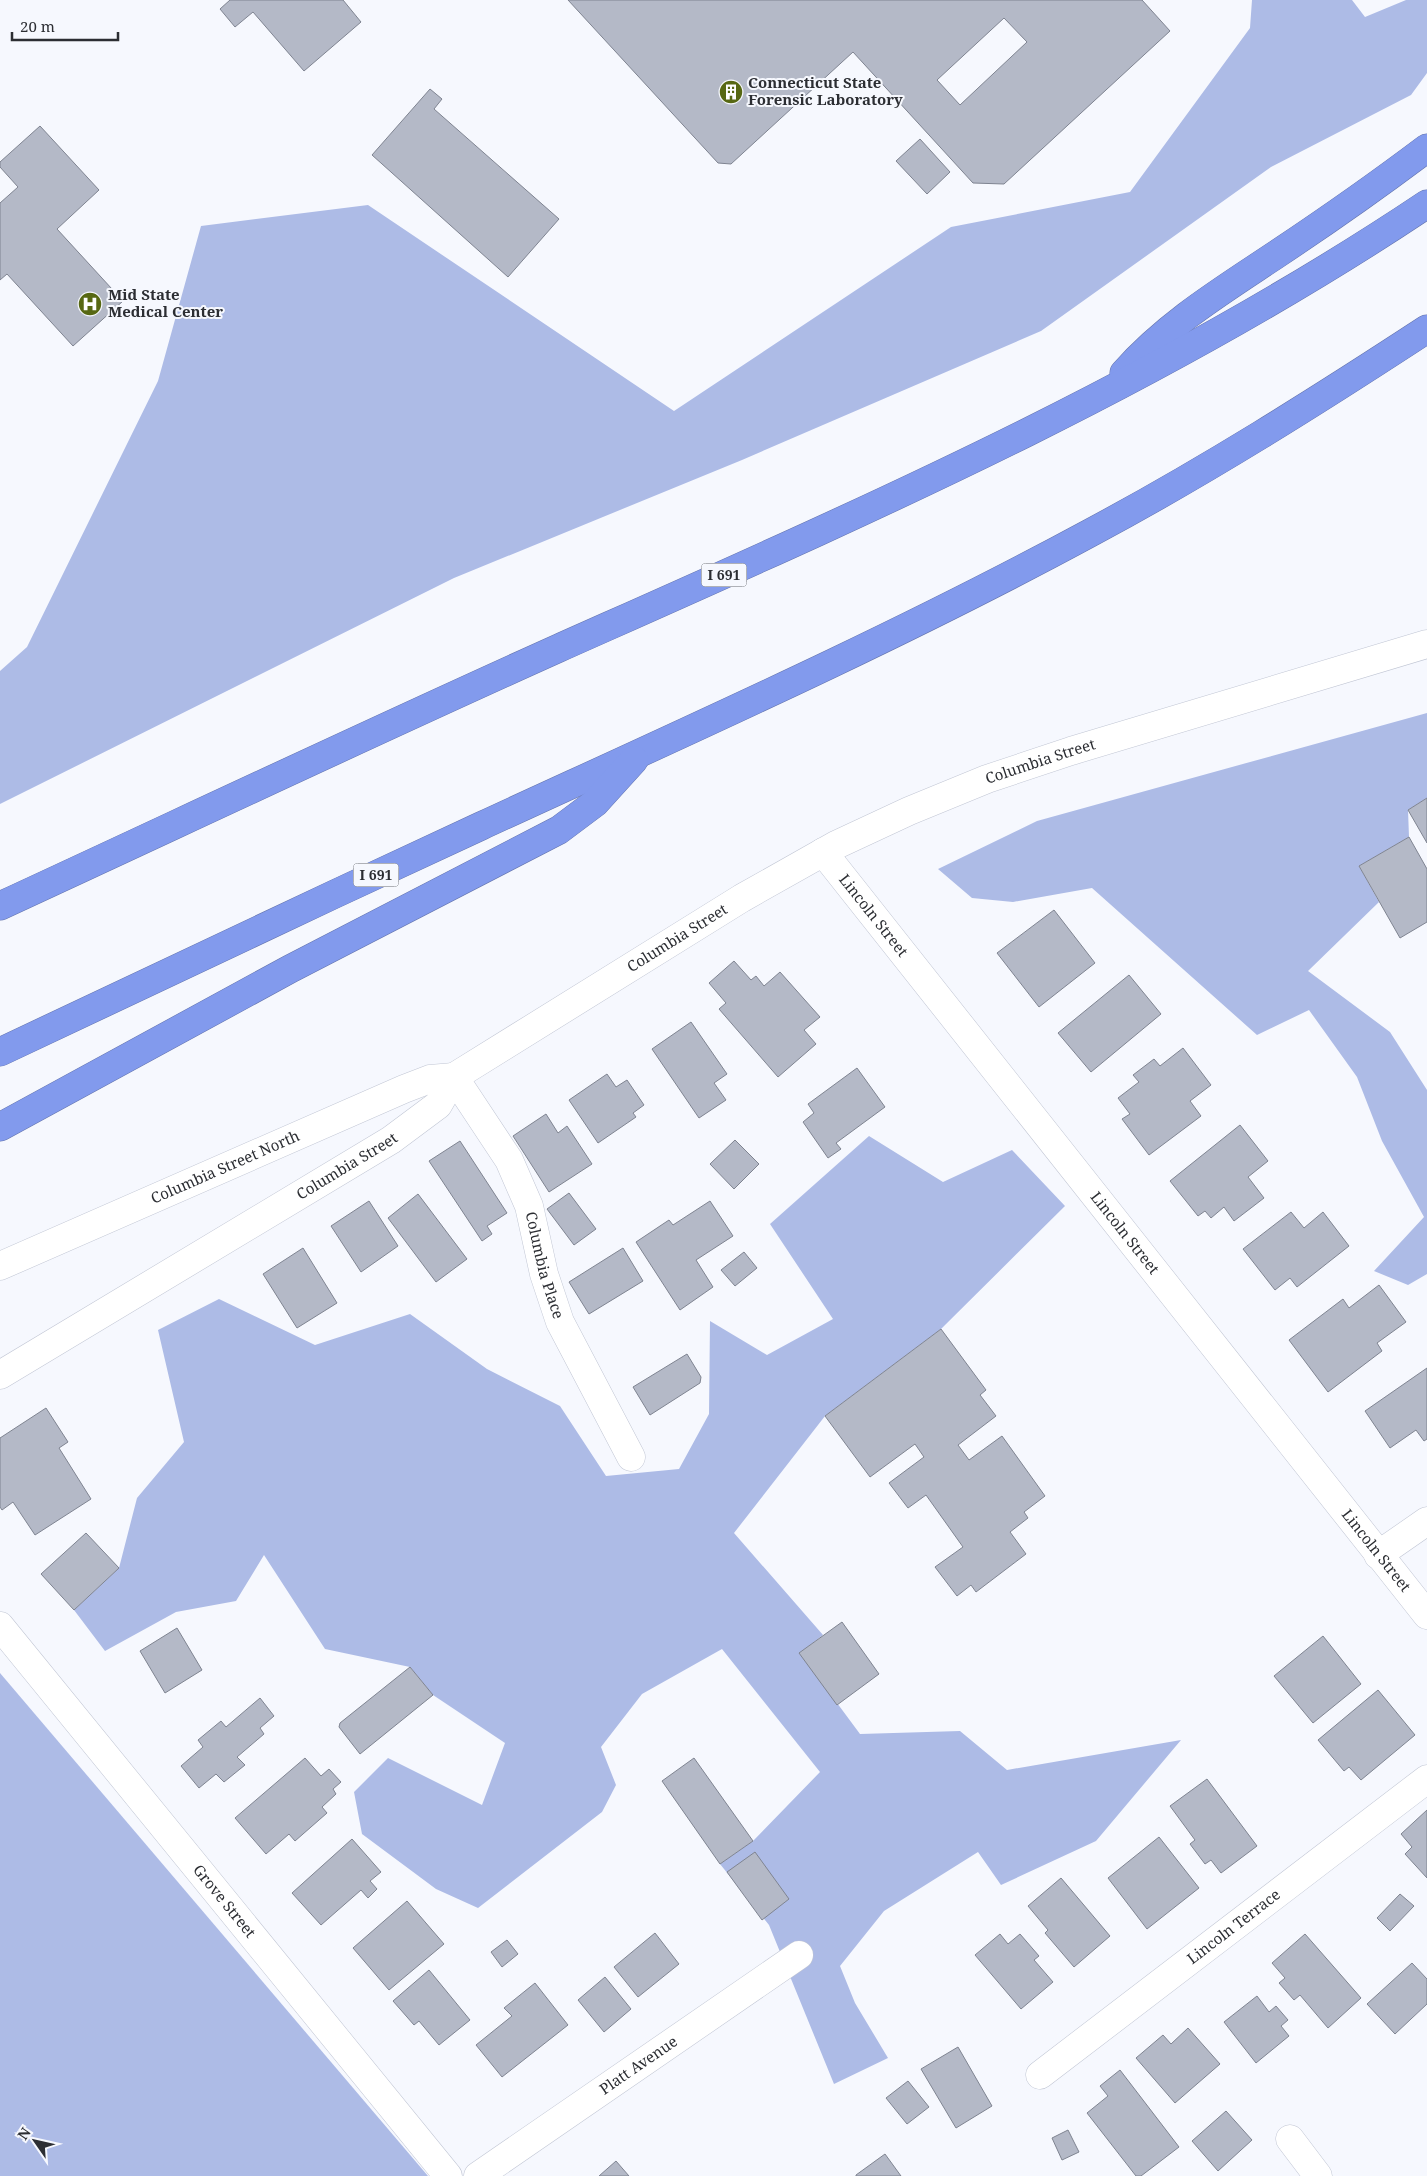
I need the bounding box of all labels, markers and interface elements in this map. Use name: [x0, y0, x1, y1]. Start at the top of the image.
scale bar: [12, 10, 119, 42]
text: 20 m: [20, 16, 55, 36]
place label: Connecticut State Forensic Laboratory: [748, 72, 903, 109]
building icon: Connecticut State Forensic Laboratory: [718, 79, 744, 105]
place label: Mid State Medical Center: [108, 284, 223, 321]
hospital icon: Mid State Medical Center: [77, 291, 103, 317]
road number: I 691: [702, 564, 746, 586]
street label: Columbia Street: [982, 733, 1097, 788]
road number: I 691: [354, 864, 398, 886]
street label: Lincoln Street: [835, 869, 913, 960]
street label: Columbia Street: [623, 899, 731, 976]
street label: Columbia Street North: [147, 1125, 303, 1208]
street label: Columbia Street: [292, 1128, 401, 1204]
street label: Lincoln Street: [1087, 1187, 1164, 1278]
street label: Columbia Place: [522, 1210, 569, 1321]
street label: Lincoln Street: [1338, 1505, 1416, 1595]
street label: Grove Street: [189, 1860, 261, 1941]
street label: Lincoln Terrace: [1183, 1884, 1284, 1968]
street label: Platt Avenue: [595, 2031, 681, 2098]
north arrow: [10, 2116, 60, 2166]
text: N: [13, 2124, 35, 2143]

